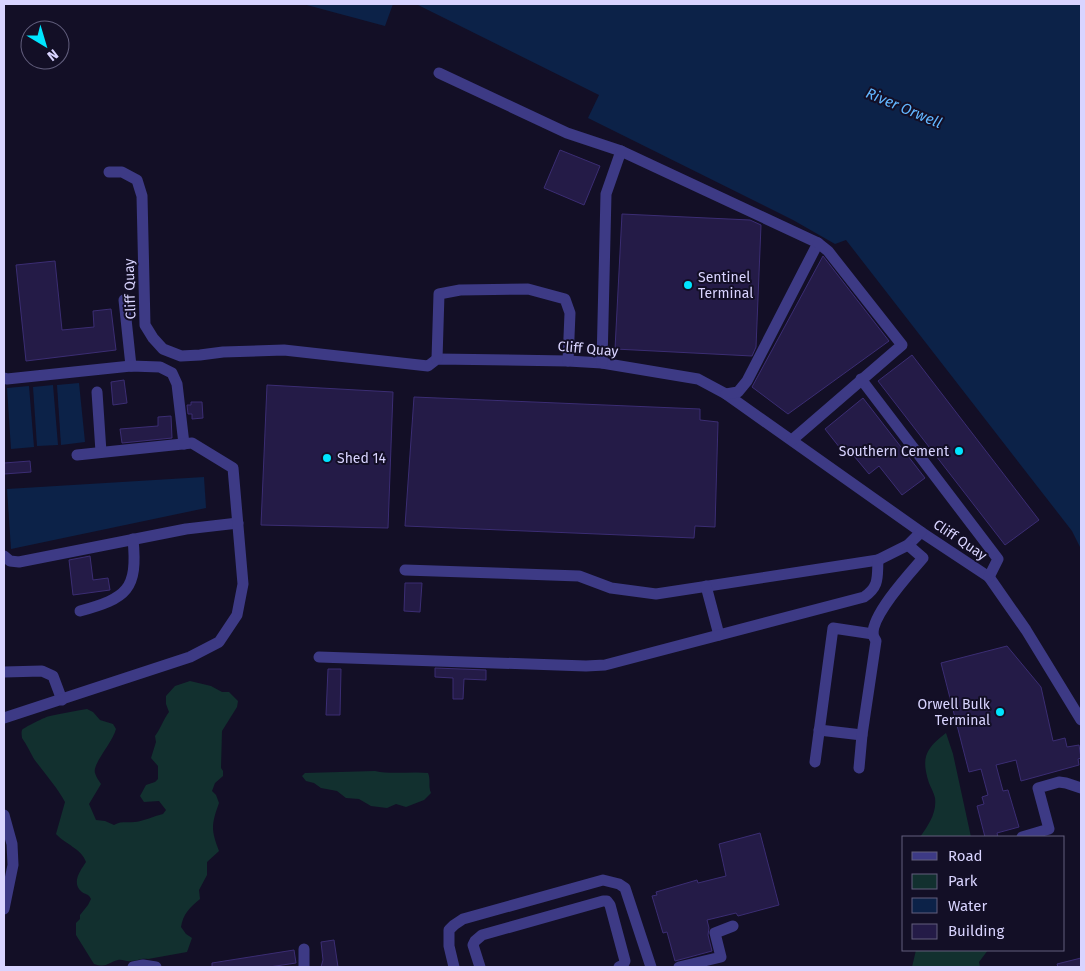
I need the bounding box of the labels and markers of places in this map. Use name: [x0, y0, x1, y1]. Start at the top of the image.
place label: Sentinel Terminal: [698, 269, 753, 302]
marker: Sentinel Terminal: [682, 279, 694, 291]
place label: Southern Cement: [839, 443, 950, 460]
marker: Southern Cement: [953, 445, 965, 457]
place label: Shed 14: [337, 450, 387, 467]
marker: Shed 14: [321, 452, 333, 464]
place label: Orwell Bulk Terminal: [917, 696, 991, 729]
marker: Orwell Bulk Terminal: [994, 706, 1006, 718]

